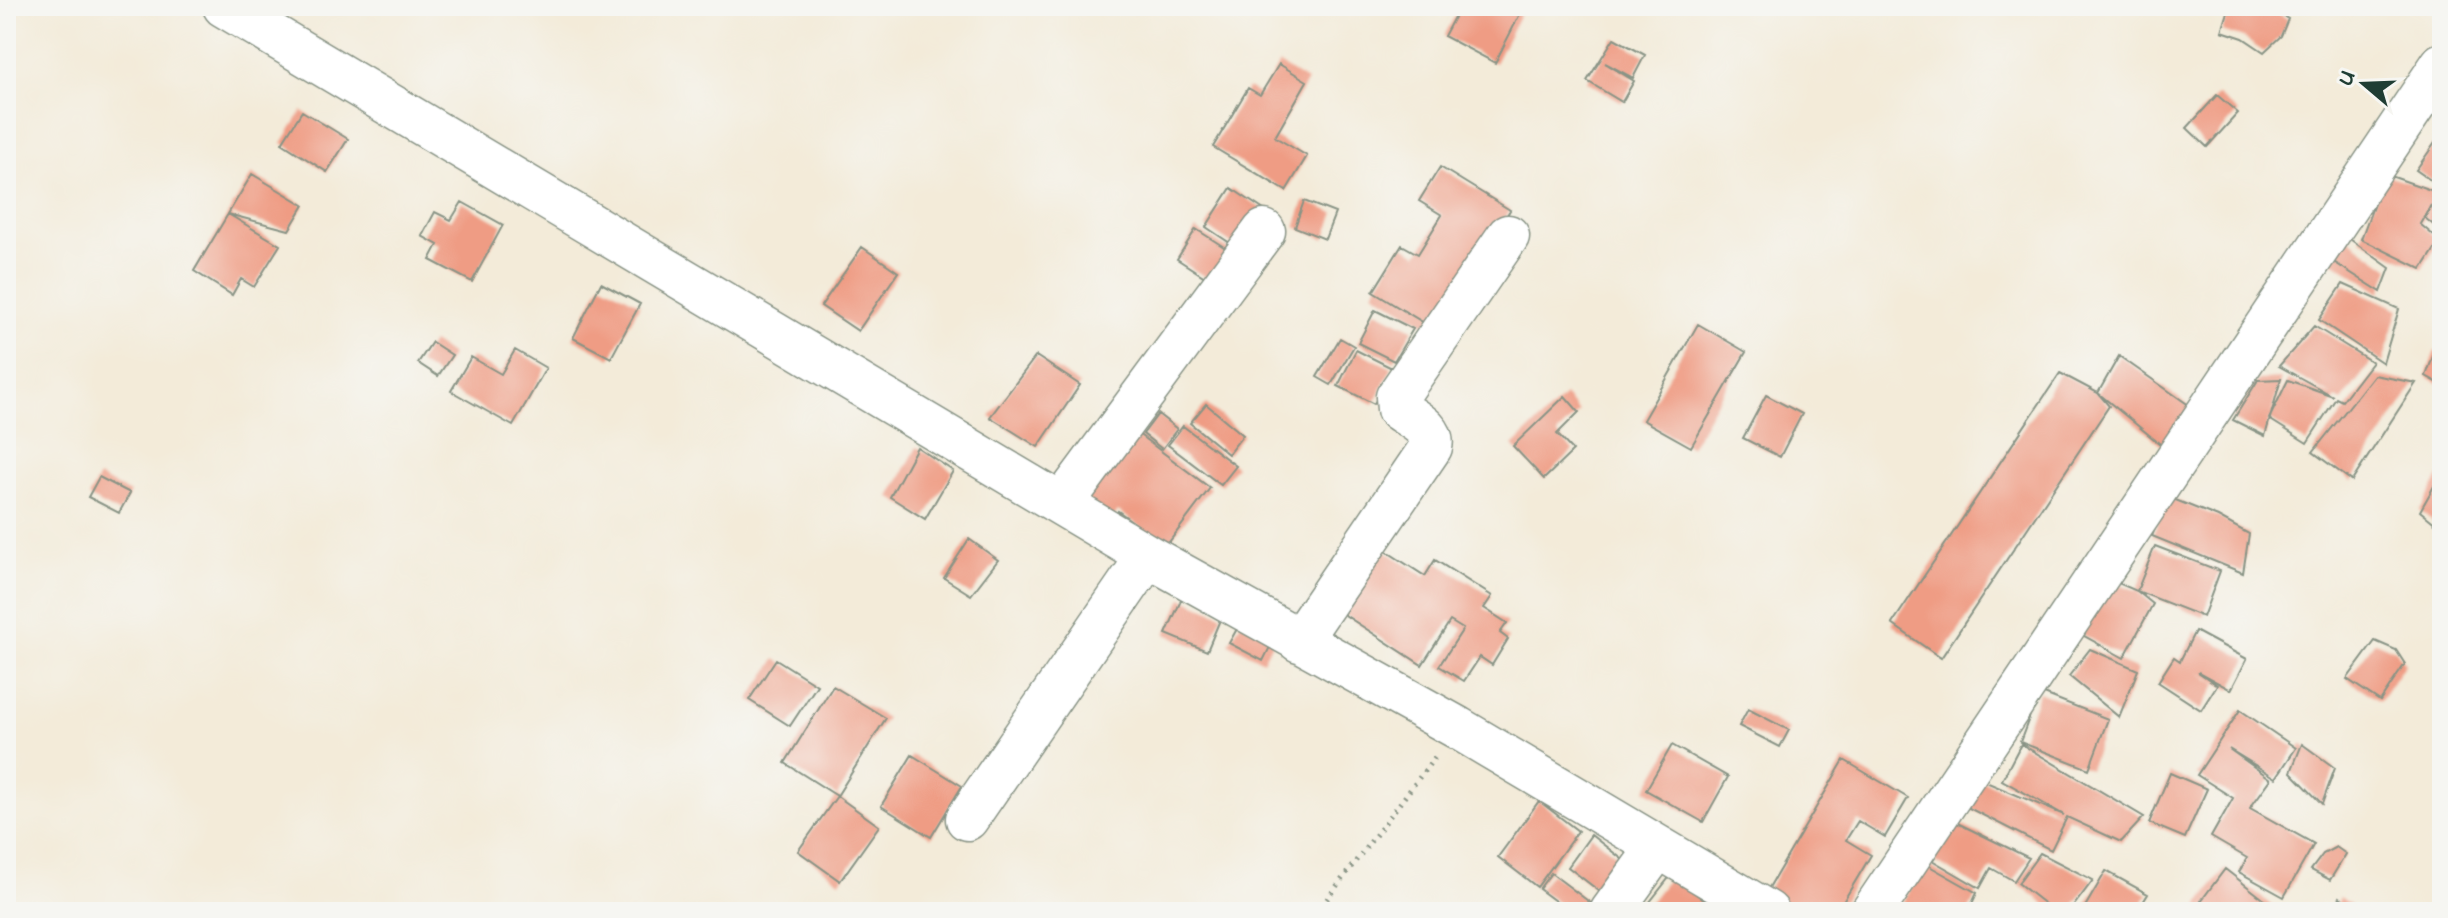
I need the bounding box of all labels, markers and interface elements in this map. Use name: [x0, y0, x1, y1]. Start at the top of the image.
north arrow: [2324, 44, 2404, 124]
text: U: [2330, 67, 2363, 89]

